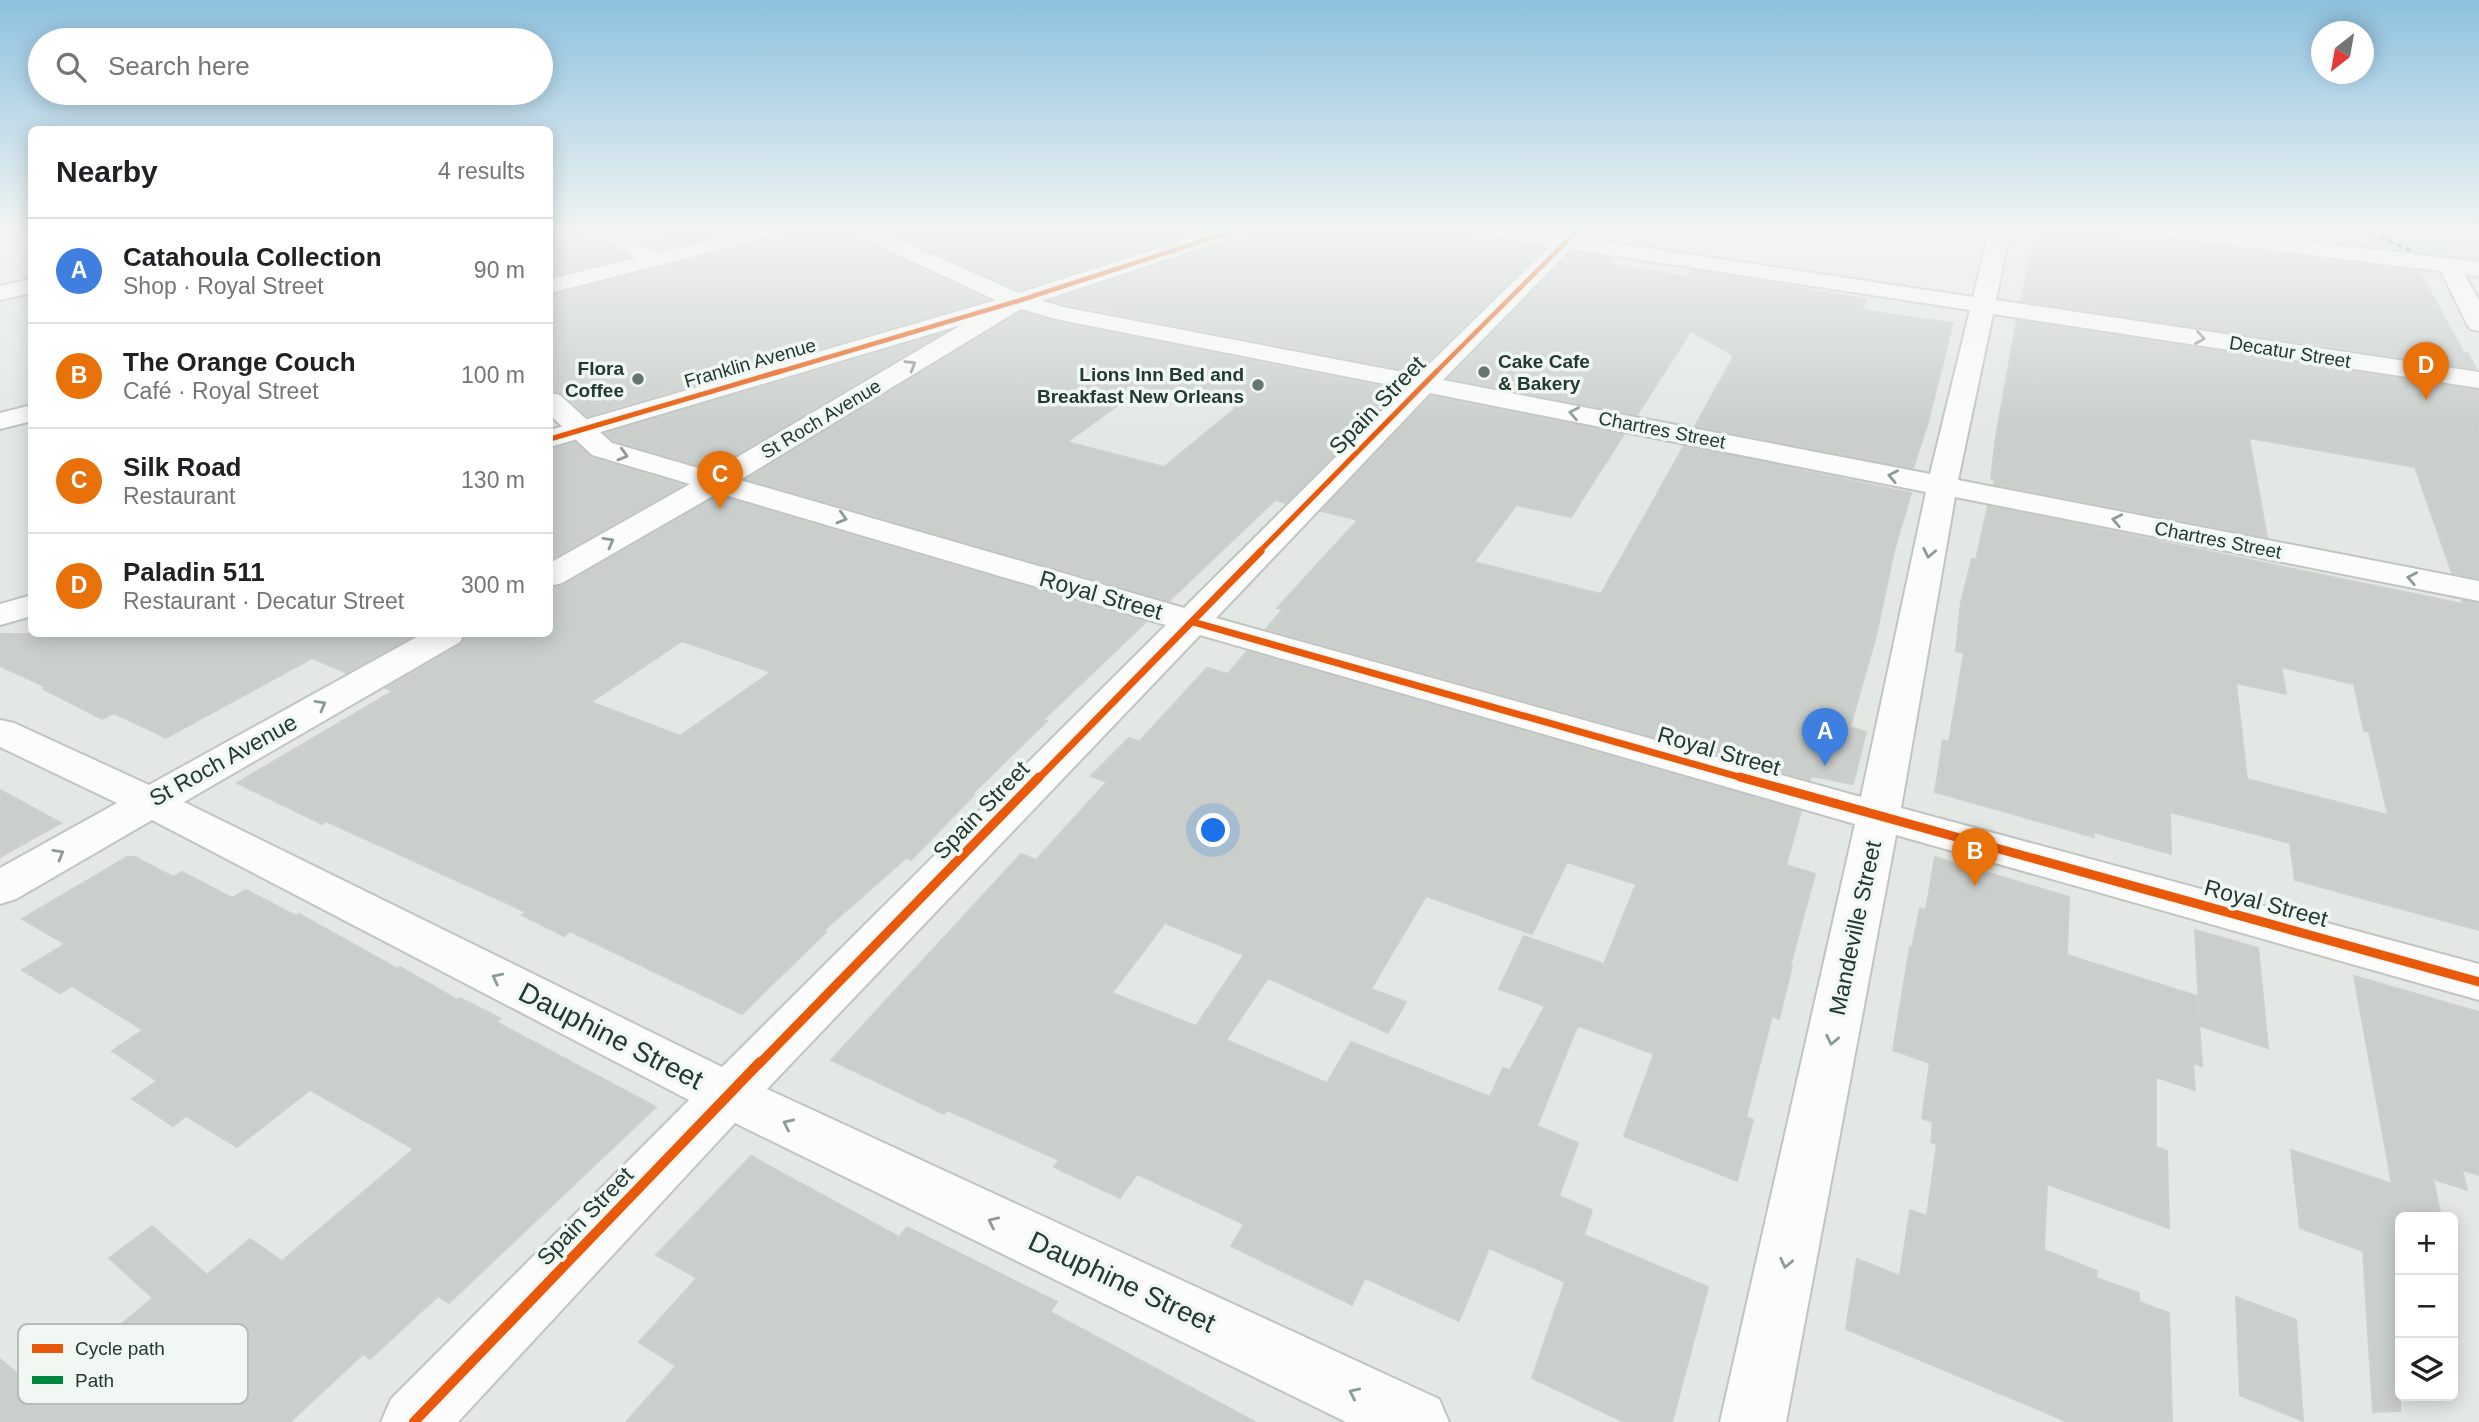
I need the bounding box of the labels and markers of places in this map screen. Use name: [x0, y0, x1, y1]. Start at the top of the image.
pin: D: [2403, 342, 2449, 400]
place label: Cake Cafe & Bakery: [1498, 351, 1590, 394]
place label: Flora Coffee: [565, 358, 624, 401]
place label: Lions Inn Bed and Breakfast New Orleans: [1037, 364, 1244, 407]
marker: Cake Cafe & Bakery: [1476, 364, 1492, 380]
marker: Flora Coffee: [630, 371, 646, 387]
marker: Lions Inn Bed and Breakfast New Orleans: [1250, 377, 1266, 393]
pin: C: [697, 451, 743, 509]
pin: A: [1802, 708, 1848, 766]
pin: B: [1952, 828, 1998, 886]

